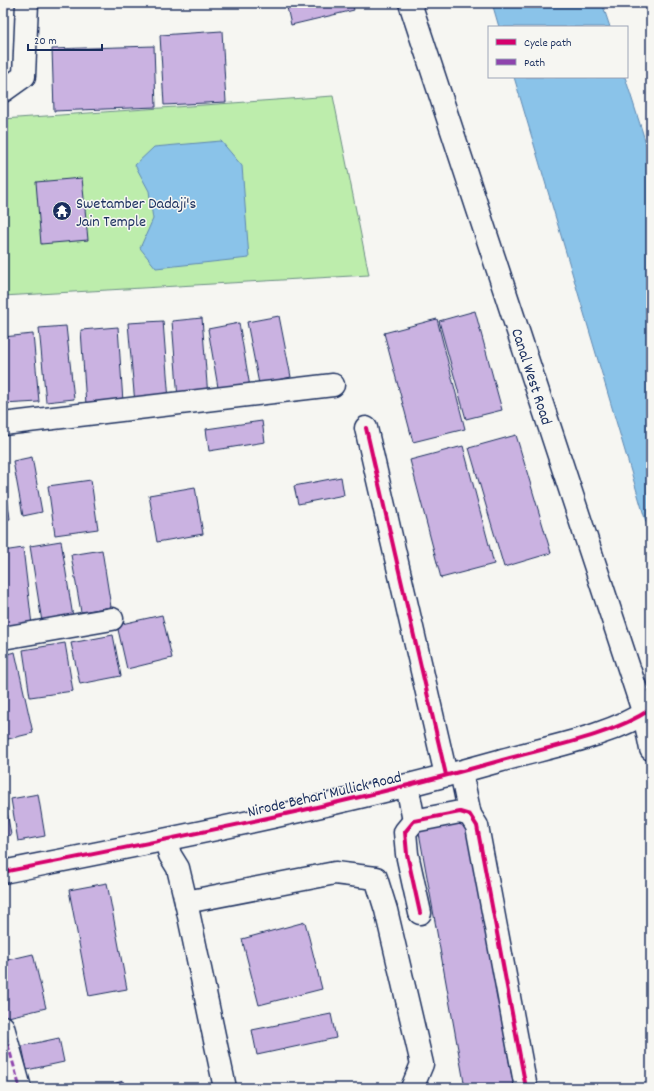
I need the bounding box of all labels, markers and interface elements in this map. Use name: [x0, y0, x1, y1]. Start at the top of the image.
scale bar: [28, 26, 102, 52]
legend: [488, 26, 628, 78]
text: 20 m: [34, 33, 57, 50]
text: Cycle path: [524, 35, 572, 52]
text: Path: [524, 55, 545, 72]
place label: Swetamber Dadaji's Jain Temple: [76, 193, 196, 234]
temple icon: Swetamber Dadaji's Jain Temple: [51, 200, 73, 222]
street label: Canal West Road: [504, 326, 557, 428]
street label: Nirode Behari Mullick Road: [245, 767, 404, 824]

